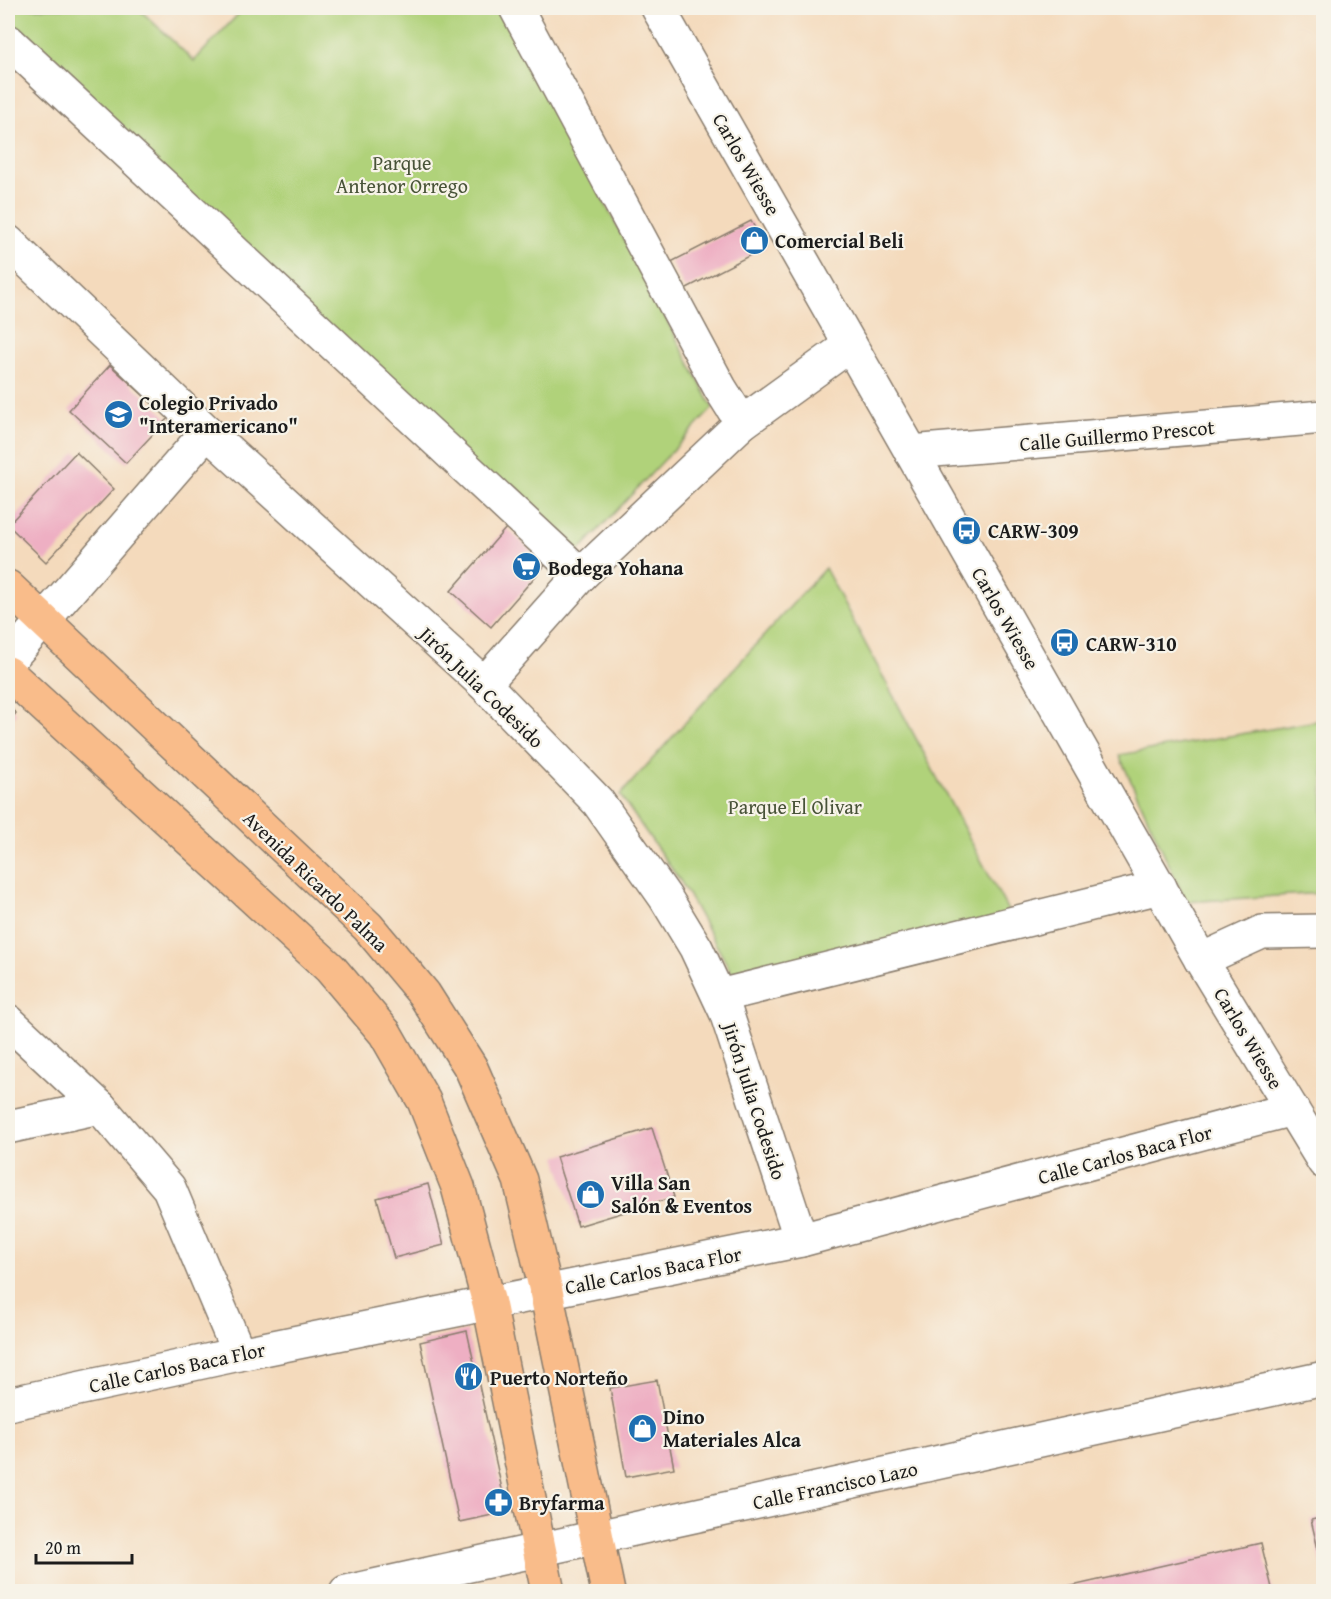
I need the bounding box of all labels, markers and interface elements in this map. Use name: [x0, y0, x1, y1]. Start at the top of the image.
street label: Carlos Wiesse: [706, 107, 788, 221]
park label: Parque Antenor Orrego: [336, 148, 468, 200]
shop icon: Comercial Beli: [738, 224, 770, 256]
place label: Comercial Beli: [775, 226, 904, 255]
place label: Colegio Privado "Interamericano": [139, 388, 298, 440]
school or university icon: Colegio Privado "Interamericano": [102, 398, 134, 430]
street label: Calle Guillermo Prescot: [1018, 412, 1216, 458]
bus stop icon: CARW-309: [951, 514, 983, 546]
place label: CARW-309: [988, 516, 1079, 545]
supermarket icon: Bodega Yohana: [511, 551, 543, 583]
place label: Bodega Yohana: [548, 553, 684, 582]
street label: Carlos Wiesse: [965, 561, 1047, 675]
street label: Jirón Julia Codesido: [411, 618, 551, 754]
bus stop icon: CARW-310: [1049, 627, 1081, 659]
place label: CARW-310: [1086, 629, 1177, 658]
park label: Parque El Olivar: [728, 792, 862, 821]
street label: Avenida Ricardo Palma: [237, 804, 395, 958]
street label: Carlos Wiesse: [1207, 982, 1291, 1094]
street label: Jirón Julia Codesido: [715, 1016, 794, 1183]
street label: Calle Carlos Baca Flor: [1035, 1117, 1215, 1191]
place label: Villa San Salón & Eventos: [611, 1168, 752, 1220]
shop icon: Villa San Salón & Eventos: [574, 1178, 606, 1210]
street label: Calle Carlos Baca Flor: [562, 1239, 744, 1301]
street label: Calle Carlos Baca Flor: [86, 1334, 268, 1400]
restaurant icon: Puerto Norteño: [453, 1361, 485, 1393]
place label: Puerto Norteño: [490, 1363, 628, 1392]
place label: Dino Materiales Alca: [663, 1402, 802, 1454]
shop icon: Dino Materiales Alca: [626, 1412, 658, 1444]
street label: Calle Francisco Lazo: [750, 1453, 920, 1517]
pharmacy icon: Bryfarma: [482, 1486, 514, 1518]
place label: Bryfarma: [519, 1488, 605, 1517]
scale bar: [36, 1527, 132, 1565]
text: 20 m: [45, 1534, 81, 1561]

